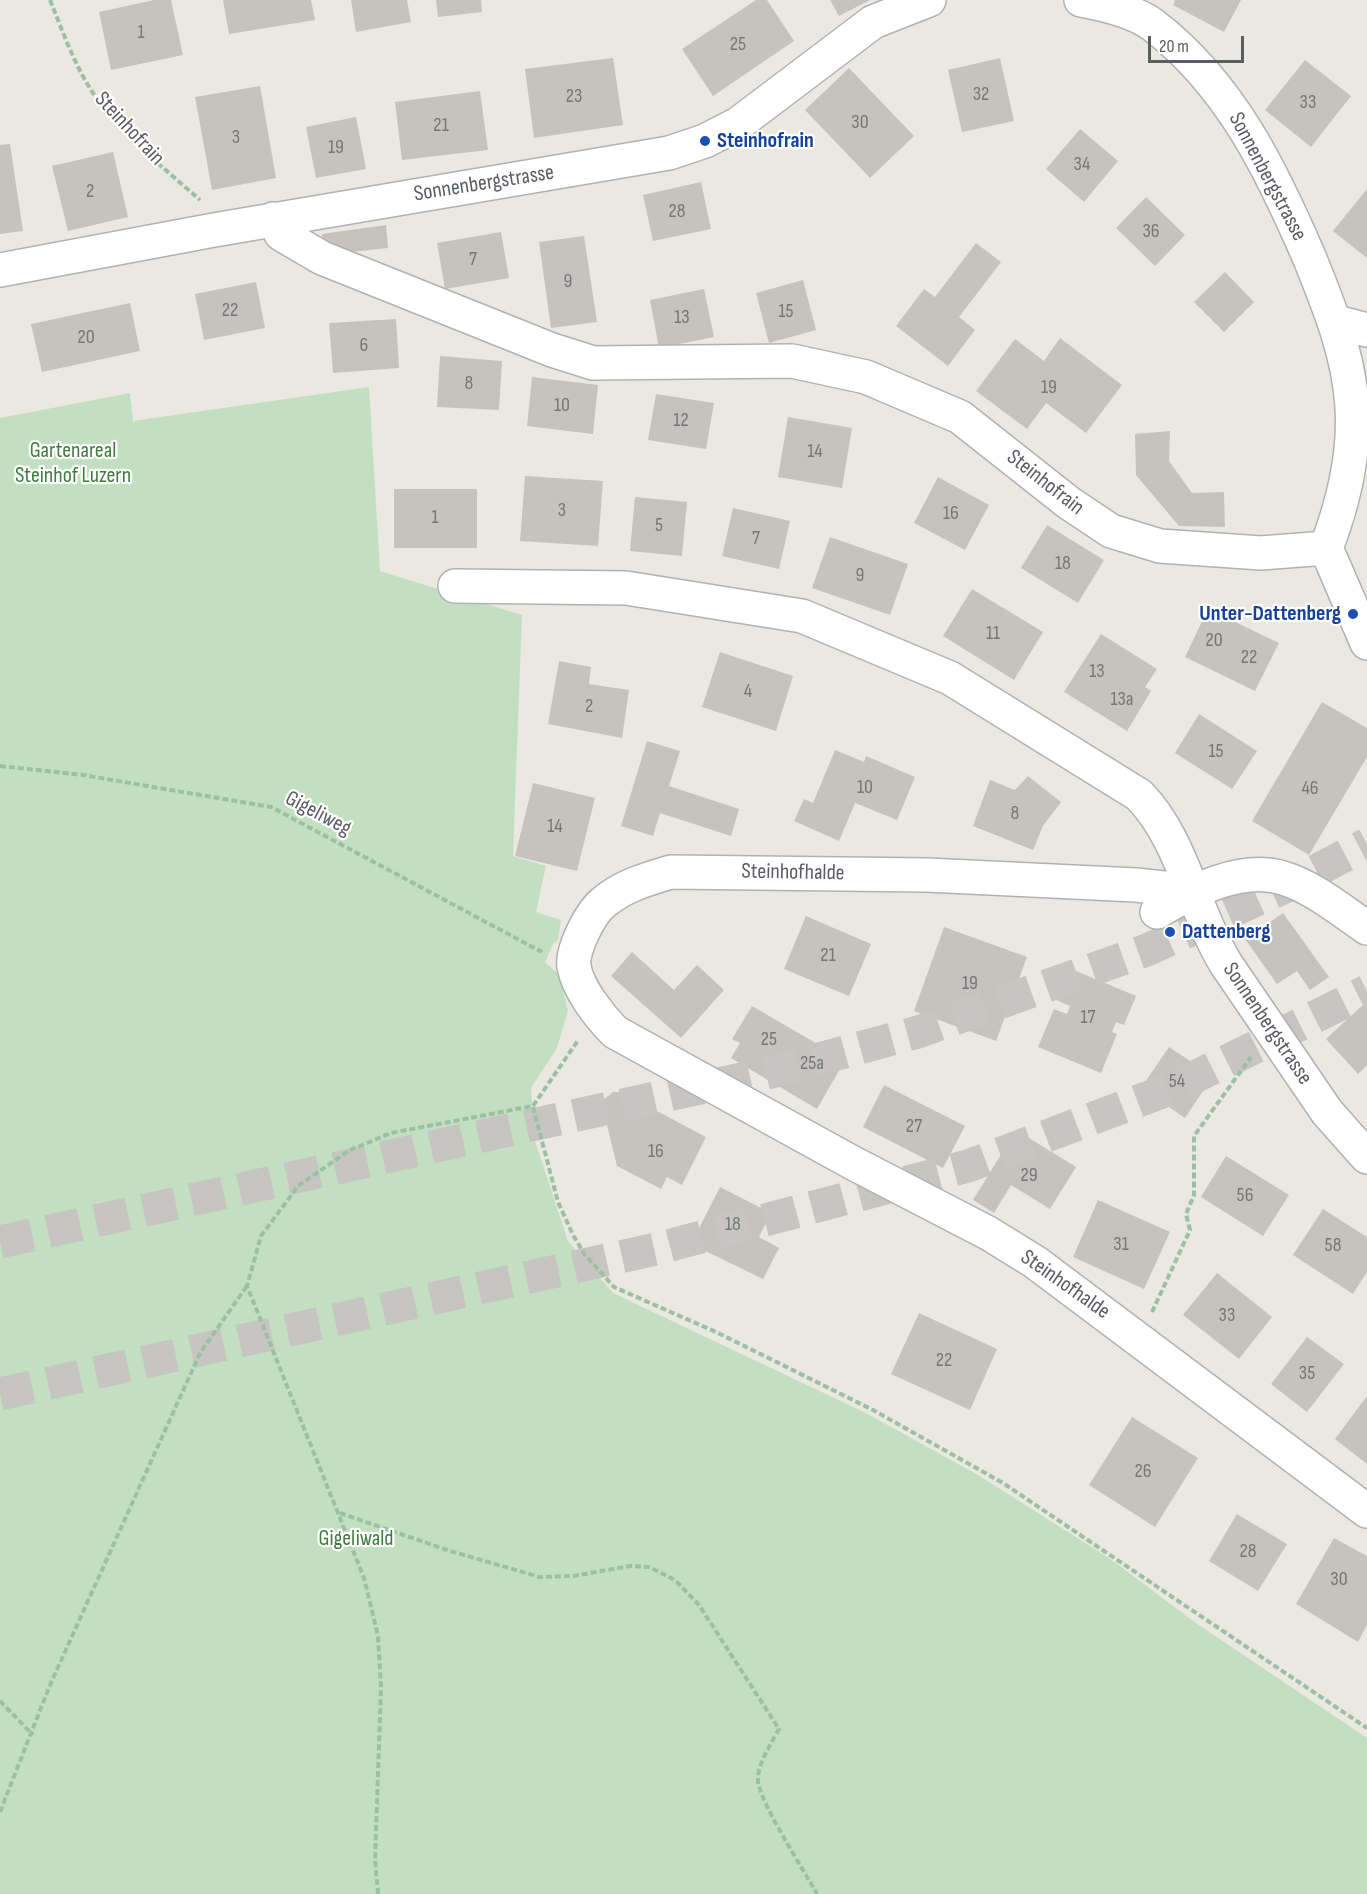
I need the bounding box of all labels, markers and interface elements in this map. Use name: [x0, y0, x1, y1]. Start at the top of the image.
house number: 1: [138, 21, 144, 45]
scale bar: [1151, 24, 1247, 62]
house number: 25: [730, 33, 746, 57]
text: 20 m: [1159, 36, 1189, 57]
house number: 32: [973, 83, 989, 107]
house number: 23: [566, 85, 582, 109]
street label: Steinhofrain: [88, 87, 170, 171]
house number: 33: [1300, 91, 1316, 115]
street label: Sonnenbergstrasse: [1222, 108, 1312, 246]
house number: 30: [851, 111, 869, 135]
house number: 21: [433, 114, 449, 138]
house number: 3: [232, 126, 240, 150]
place label: Steinhofrain: [717, 128, 814, 154]
marker: Steinhofrain: [698, 134, 712, 148]
house number: 19: [328, 136, 344, 160]
house number: 34: [1074, 153, 1090, 177]
street label: Sonnenbergstrasse: [412, 160, 556, 208]
house number: 2: [86, 180, 94, 204]
house number: 28: [669, 200, 685, 224]
house number: 36: [1142, 220, 1160, 244]
house number: 7: [469, 248, 477, 272]
house number: 9: [564, 270, 572, 294]
house number: 22: [222, 299, 238, 323]
house number: 15: [778, 300, 794, 324]
house number: 13: [674, 306, 690, 330]
house number: 20: [77, 326, 95, 350]
house number: 6: [360, 334, 368, 358]
house number: 8: [465, 372, 473, 396]
house number: 19: [1041, 376, 1057, 400]
house number: 10: [554, 394, 570, 418]
house number: 12: [673, 409, 689, 433]
park label: Gartenareal Steinhof Luzern: [15, 438, 131, 490]
house number: 14: [807, 440, 823, 464]
street label: Steinhofrain: [1001, 445, 1089, 521]
house number: 3: [558, 499, 566, 523]
house number: 16: [943, 502, 959, 526]
house number: 1: [432, 506, 438, 530]
house number: 5: [655, 514, 663, 538]
house number: 7: [752, 527, 760, 551]
house number: 18: [1055, 552, 1071, 576]
house number: 9: [856, 564, 864, 588]
place label: Unter-Dattenberg: [1199, 601, 1341, 627]
marker: Unter-Dattenberg: [1346, 607, 1360, 621]
house number: 11: [986, 622, 1000, 646]
house number: 20: [1205, 629, 1223, 653]
house number: 22: [1241, 646, 1257, 670]
house number: 13: [1089, 660, 1105, 684]
house number: 4: [744, 680, 752, 704]
house number: 13a: [1110, 688, 1134, 712]
house number: 2: [585, 695, 593, 719]
house number: 15: [1208, 740, 1224, 764]
house number: 10: [857, 776, 873, 800]
house number: 46: [1301, 777, 1319, 801]
street label: Gigeliweg: [280, 786, 356, 842]
house number: 8: [1011, 802, 1019, 826]
house number: 14: [547, 815, 563, 839]
street label: Steinhofhalde: [741, 859, 845, 887]
place label: Dattenberg: [1182, 919, 1270, 945]
marker: Dattenberg: [1163, 925, 1177, 939]
house number: 21: [820, 944, 836, 968]
street label: Sonnenbergstrasse: [1216, 958, 1318, 1090]
house number: 19: [962, 972, 978, 996]
house number: 17: [1081, 1006, 1095, 1030]
house number: 25: [761, 1028, 777, 1052]
house number: 25a: [800, 1052, 824, 1076]
house number: 54: [1169, 1070, 1185, 1094]
house number: 27: [906, 1115, 922, 1139]
house number: 16: [648, 1140, 664, 1164]
house number: 29: [1020, 1164, 1038, 1188]
house number: 56: [1237, 1184, 1253, 1208]
house number: 18: [725, 1213, 741, 1237]
house number: 31: [1113, 1233, 1129, 1257]
house number: 58: [1325, 1234, 1341, 1258]
street label: Steinhofhalde: [1015, 1245, 1115, 1325]
house number: 33: [1219, 1304, 1235, 1328]
house number: 22: [936, 1349, 952, 1373]
house number: 35: [1299, 1362, 1315, 1386]
house number: 26: [1135, 1460, 1151, 1484]
park label: Gigeliwald: [318, 1526, 394, 1552]
house number: 28: [1240, 1540, 1256, 1564]
house number: 30: [1330, 1568, 1348, 1592]

